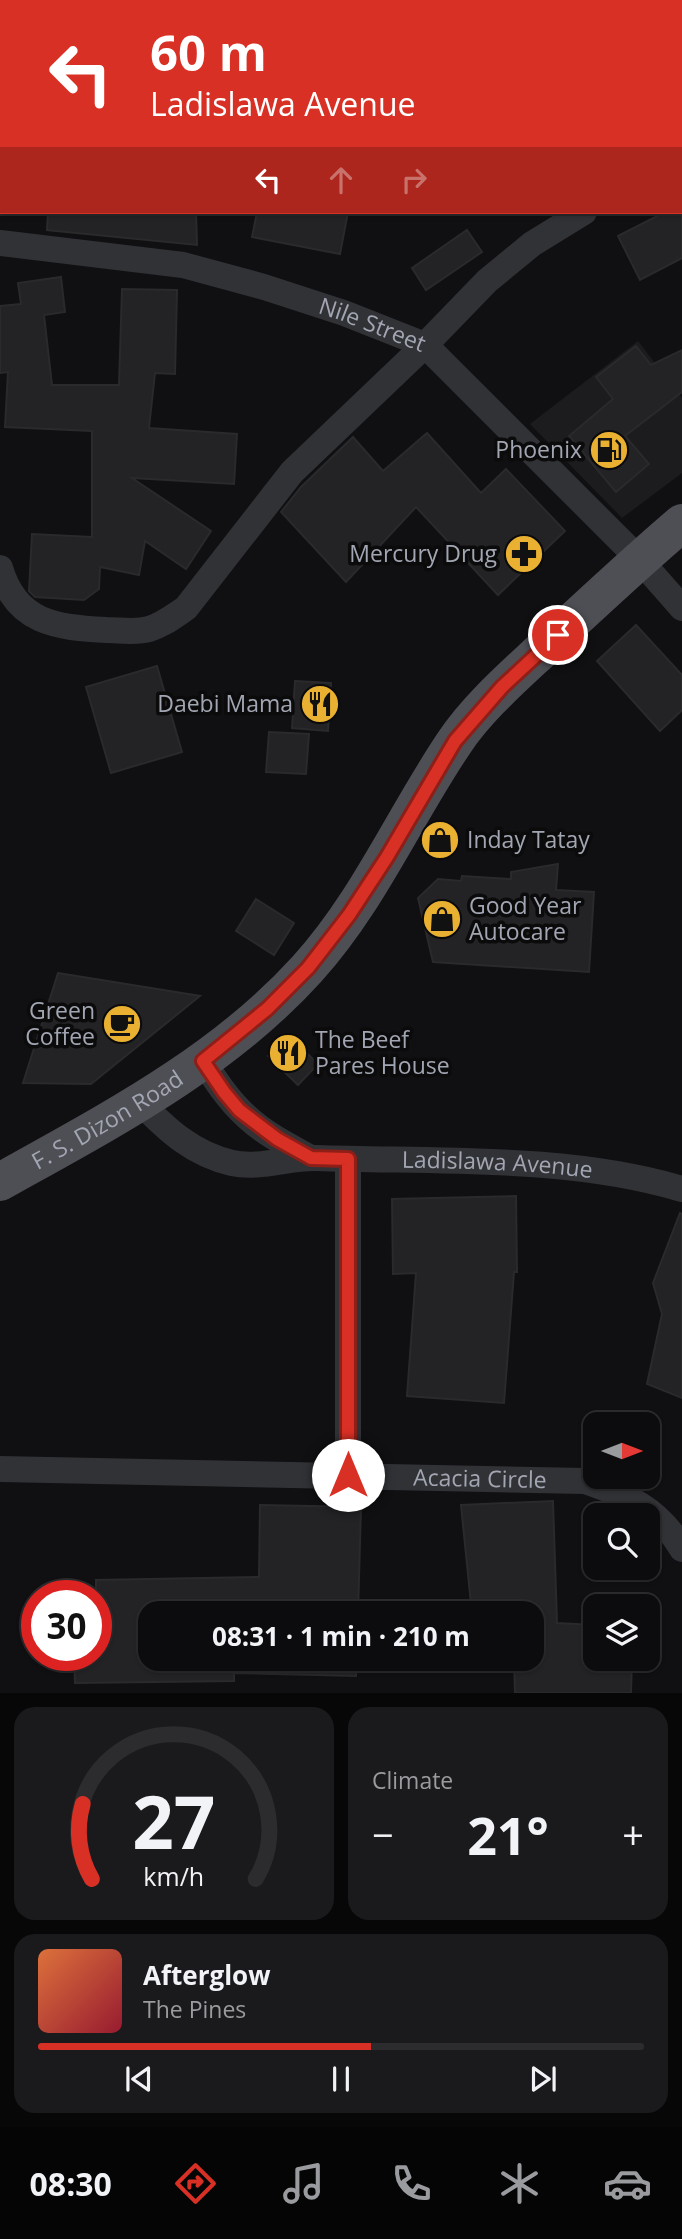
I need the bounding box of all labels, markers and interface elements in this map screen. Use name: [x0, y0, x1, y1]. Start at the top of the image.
text: 60 m: [150, 19, 267, 85]
icon: left: [35, 28, 126, 119]
text: Ladislawa Avenue: [150, 82, 416, 125]
icon: left: [249, 161, 287, 199]
icon: ahead: [322, 161, 360, 199]
icon: right: [395, 161, 433, 199]
street label: Nile Street: [315, 289, 431, 359]
fuel station icon: Phoenix: [588, 429, 630, 471]
place label: Phoenix: [495, 433, 582, 465]
pharmacy icon: Mercury Drug: [503, 533, 545, 575]
place label: Mercury Drug: [349, 537, 498, 569]
pin: [528, 605, 588, 665]
icon: arrive: [539, 616, 577, 654]
restaurant icon: Daebi Mama: [299, 683, 341, 725]
place label: Daebi Mama: [157, 687, 293, 719]
shop icon: Inday Tatay: [419, 819, 461, 861]
place label: Inday Tatay: [467, 823, 590, 855]
place label: Good Year Autocare: [469, 889, 582, 947]
shop icon: Good Year Autocare: [421, 898, 463, 940]
place label: Green Coffee: [25, 994, 95, 1052]
cafe icon: Green Coffee: [101, 1003, 143, 1045]
place label: The Beef Pares House: [315, 1023, 450, 1081]
restaurant icon: The Beef Pares House: [267, 1032, 309, 1074]
street label: F. S. Dizon Road: [25, 1062, 189, 1176]
street label: Ladislawa Avenue: [402, 1143, 595, 1185]
north arrow: [583, 1412, 660, 1489]
map controls: [583, 1412, 660, 1671]
position arrow: [311, 1438, 385, 1512]
street label: Acacia Circle: [413, 1460, 547, 1495]
button: search: [583, 1503, 660, 1580]
speed limit sign: 30: [21, 1580, 112, 1671]
button: layers: [583, 1594, 660, 1671]
text: 08:31 · 1 min · 210 m: [212, 1618, 470, 1654]
text: Climate: [372, 1764, 453, 1796]
text: 27: [132, 1772, 216, 1871]
text: 21°: [467, 1799, 549, 1870]
text: −: [372, 1808, 394, 1860]
text: +: [622, 1808, 644, 1860]
text: km/h: [144, 1859, 204, 1893]
text: Afterglow: [143, 1957, 270, 1993]
text: The Pines: [143, 1993, 246, 2025]
icon: previous: [120, 2060, 158, 2098]
icon: pause: [322, 2060, 360, 2098]
icon: next: [524, 2060, 562, 2098]
icon: directions: [171, 2159, 220, 2208]
icon: music: [279, 2159, 328, 2208]
icon: phone: [387, 2159, 436, 2208]
icon: climate: [495, 2159, 544, 2208]
icon: car: [603, 2159, 652, 2208]
text: 08:30: [30, 2162, 112, 2205]

